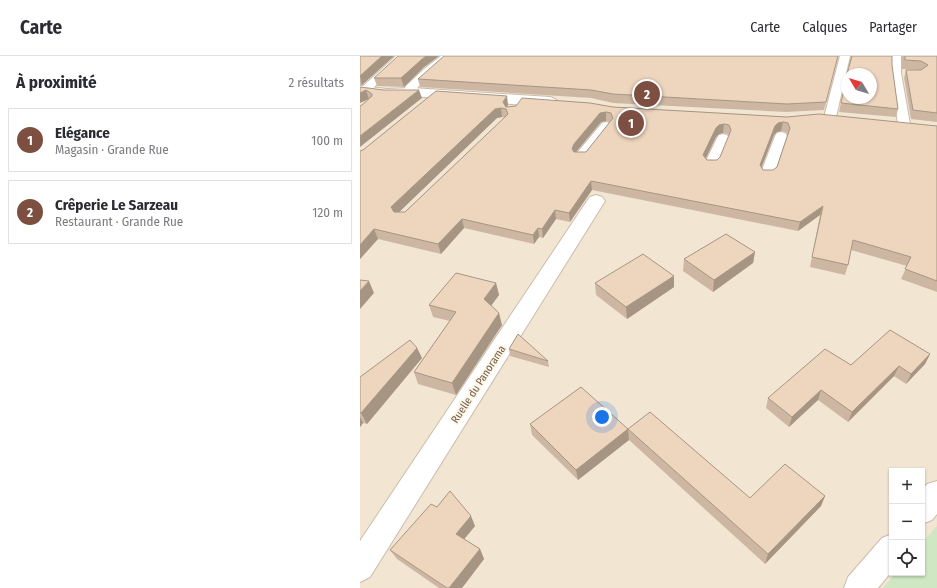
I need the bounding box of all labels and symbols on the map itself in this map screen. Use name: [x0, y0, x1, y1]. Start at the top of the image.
north arrow: [841, 68, 877, 104]
pin: 2: [634, 79, 660, 109]
pin: 1: [618, 108, 644, 138]
street label: Ruelle du Panorama: [448, 343, 508, 426]
your location: [592, 407, 612, 427]

